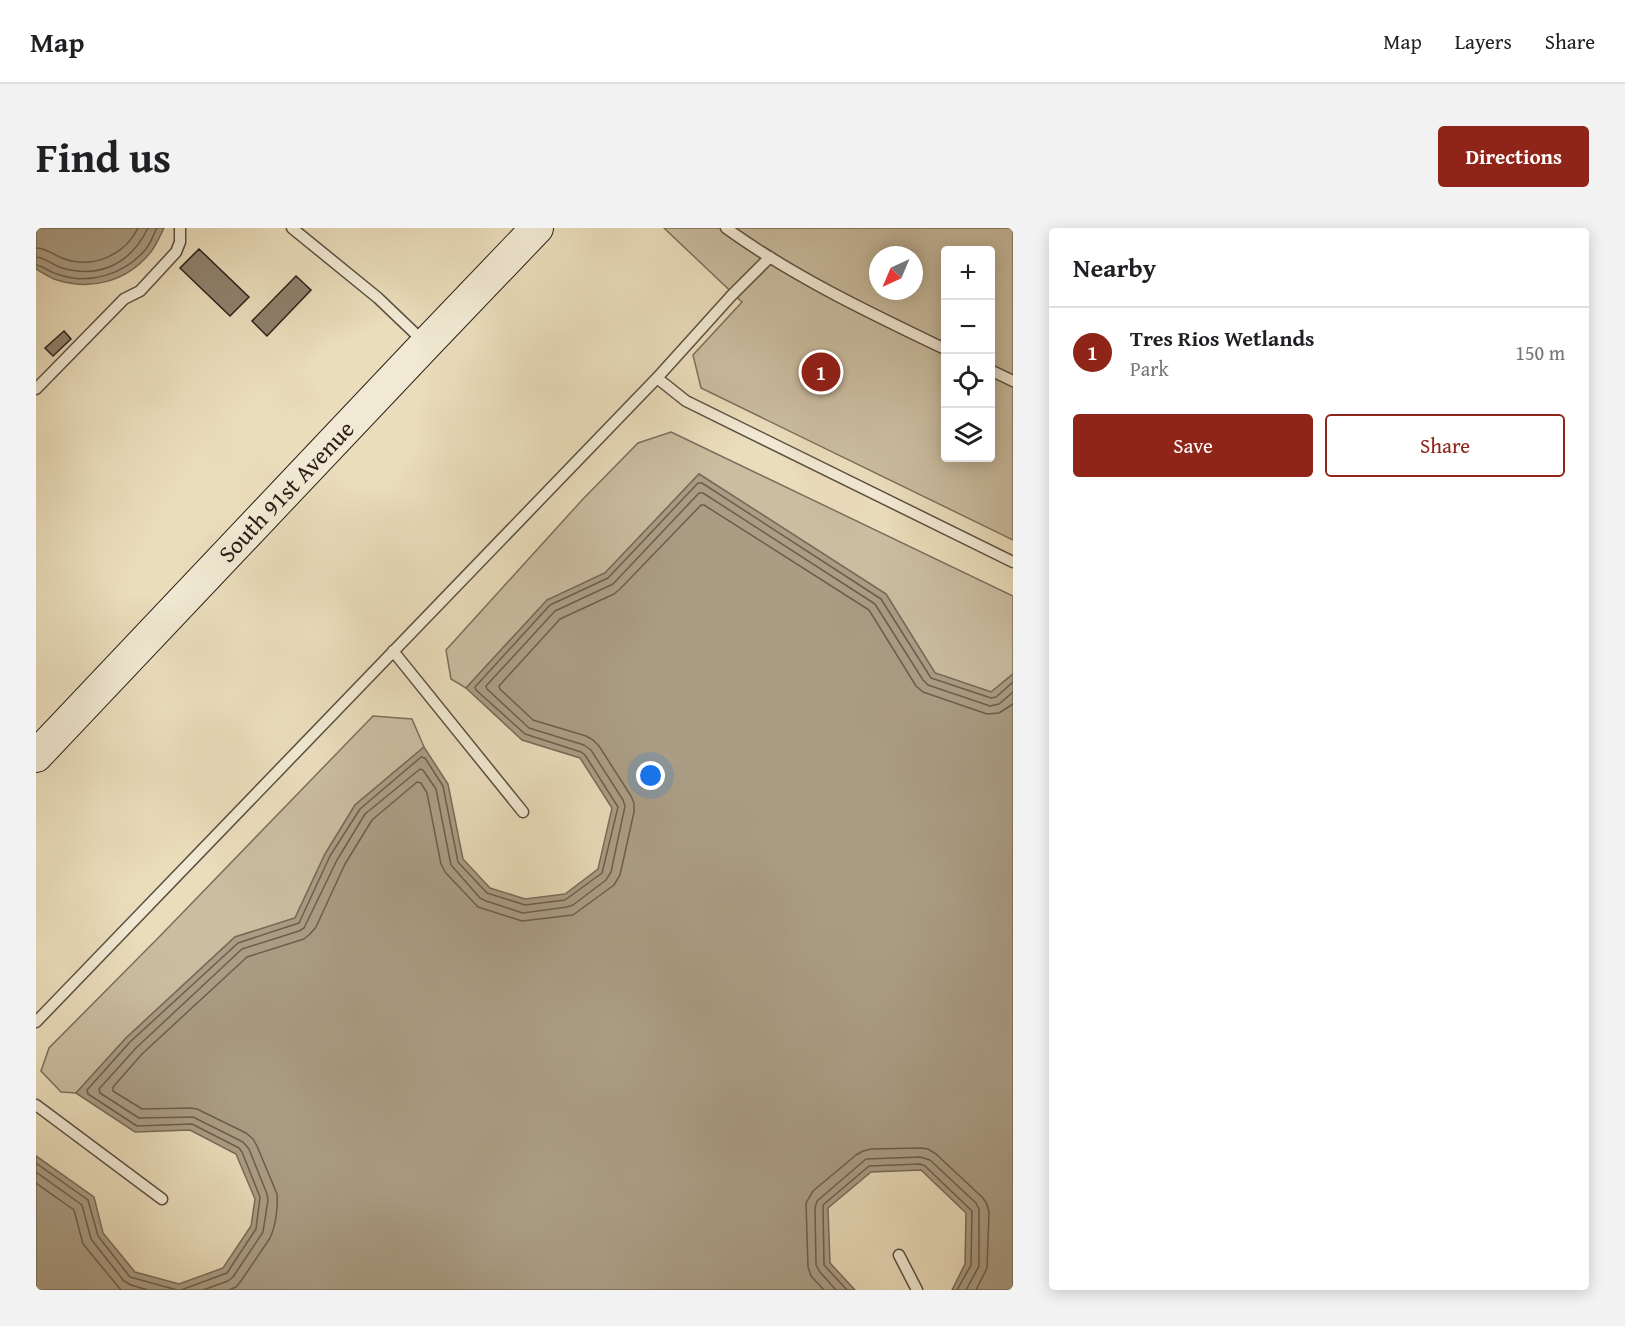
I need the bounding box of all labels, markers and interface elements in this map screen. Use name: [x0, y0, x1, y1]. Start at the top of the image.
text: Map: [30, 21, 84, 62]
text: Map: [1383, 26, 1422, 57]
text: Layers: [1455, 26, 1512, 57]
text: Share: [1545, 26, 1595, 57]
text: Find us: [36, 126, 171, 187]
button: Directions: [1438, 126, 1589, 187]
north arrow: [869, 246, 923, 300]
map controls: [941, 246, 995, 462]
button: +: [941, 246, 995, 300]
text: Nearby: [1073, 248, 1156, 287]
button: −: [941, 300, 995, 354]
text: Tres Rios Wetlands: [1130, 322, 1314, 354]
text: 1: [1087, 338, 1098, 367]
text: 150 m: [1515, 338, 1565, 367]
pin: 1: [802, 350, 840, 394]
button: locate: [941, 354, 995, 408]
text: Park: [1130, 354, 1169, 383]
button: layers: [941, 408, 995, 462]
street label: South 91st Avenue: [210, 412, 362, 570]
button: Save: [1073, 414, 1313, 477]
button: Share: [1325, 414, 1565, 477]
your location: [636, 761, 665, 790]

